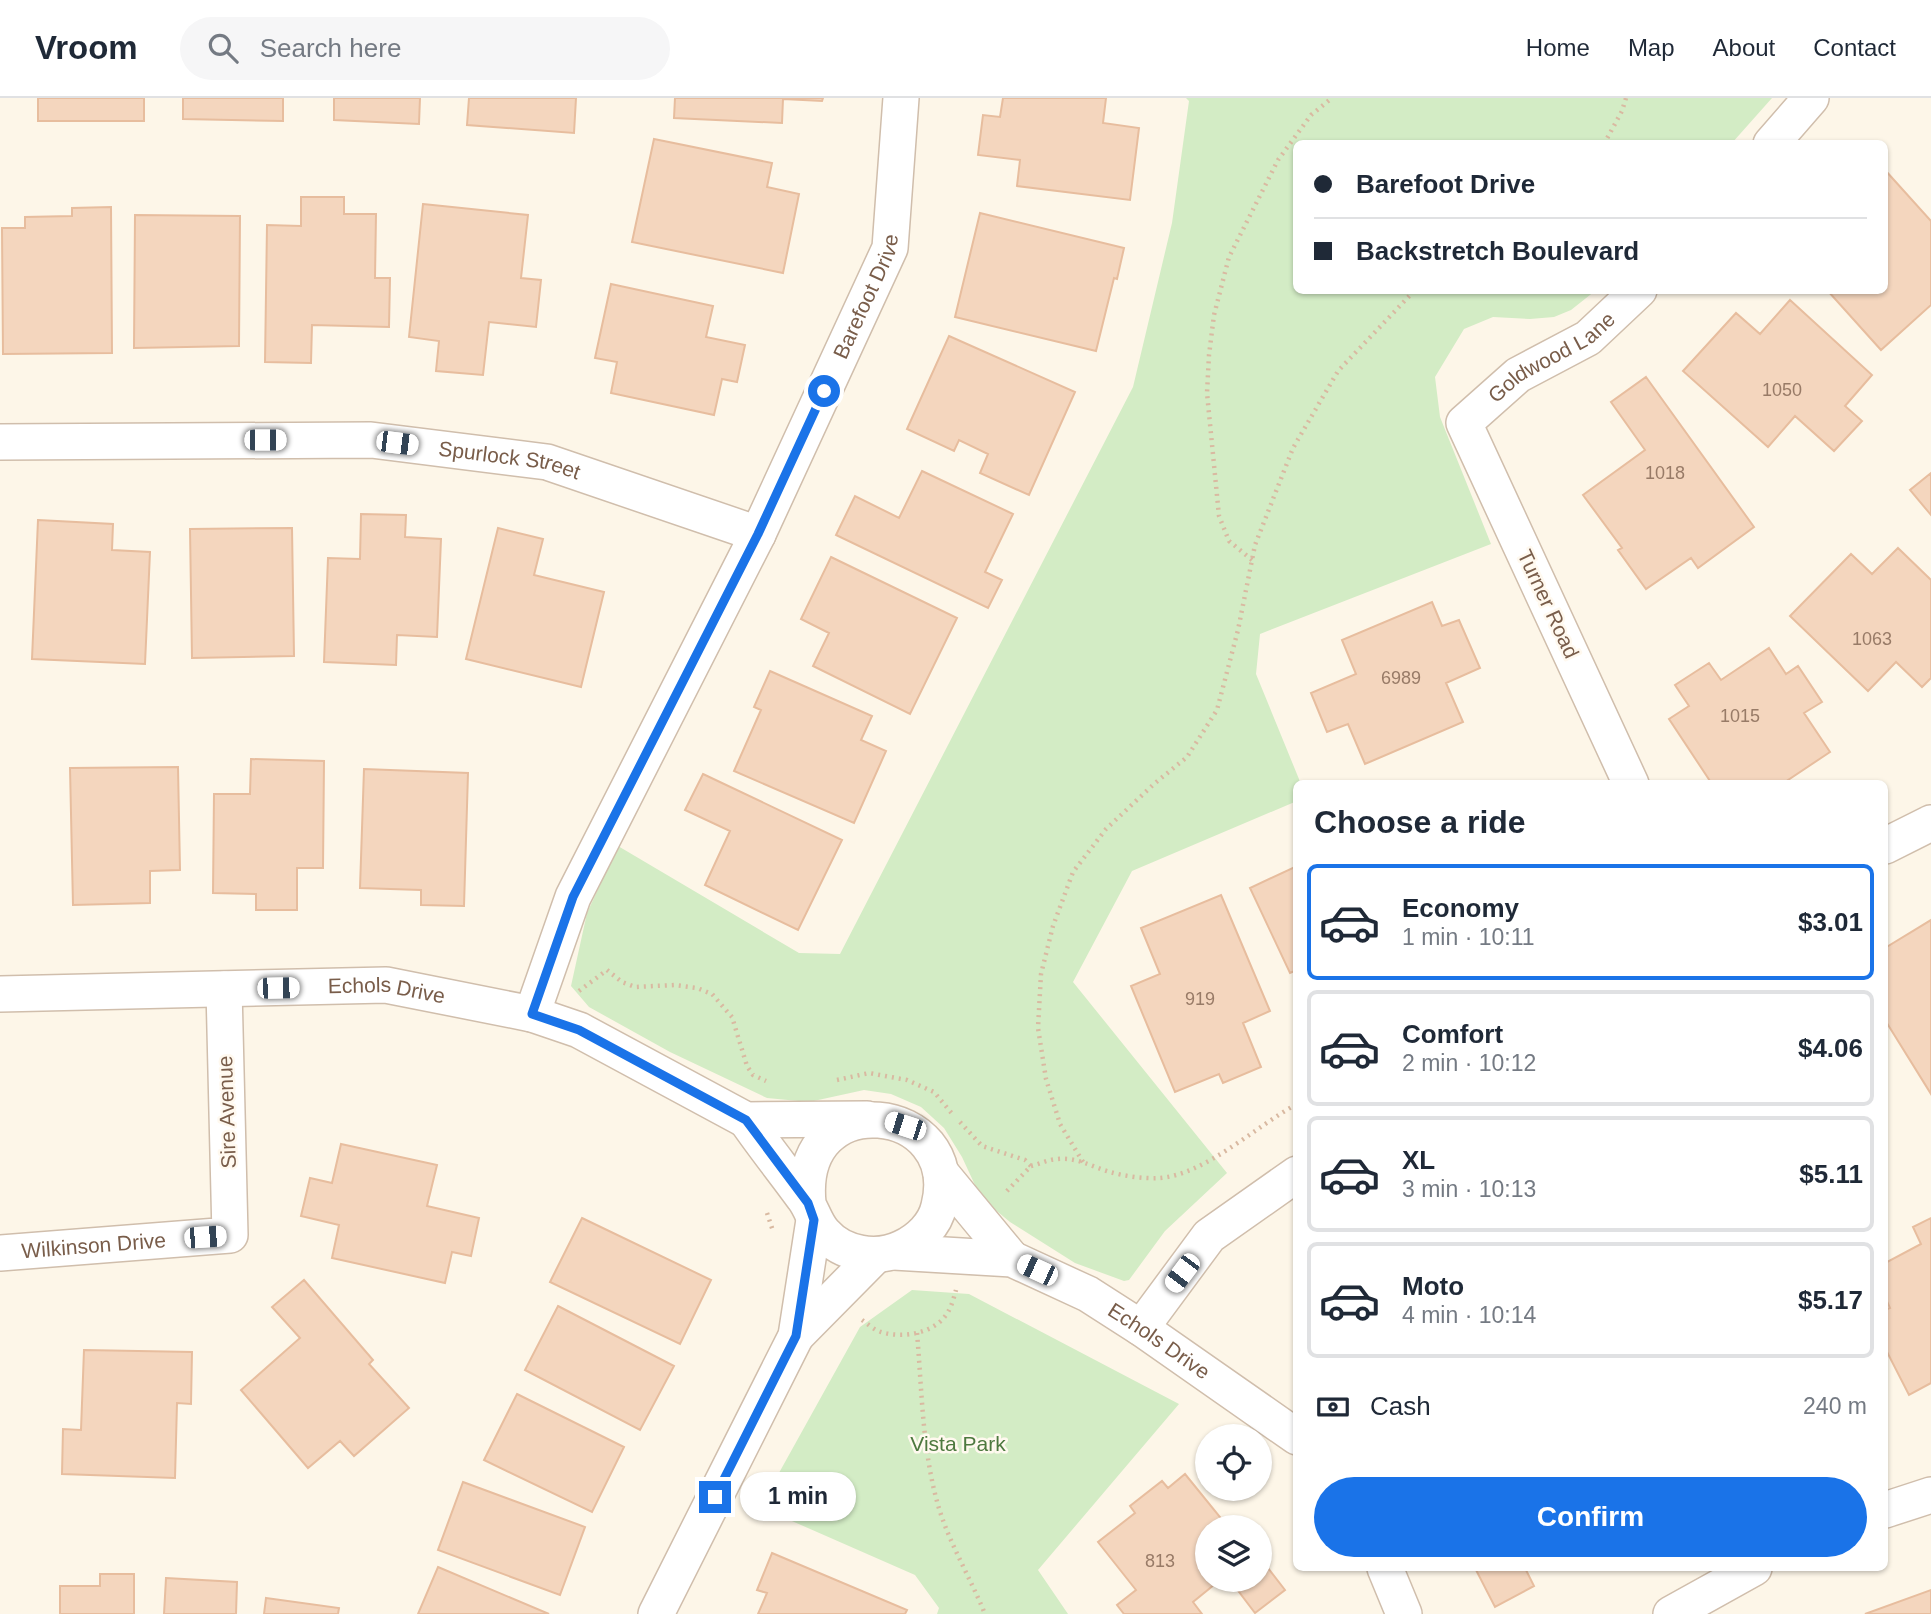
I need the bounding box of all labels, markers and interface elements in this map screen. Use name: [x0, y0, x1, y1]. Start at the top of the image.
search box: [180, 17, 670, 80]
text: Vroom: [35, 29, 138, 66]
icon: search: [204, 29, 242, 67]
text: Search here: [260, 33, 401, 63]
text: Home: [1526, 34, 1590, 61]
text: Map: [1628, 34, 1675, 61]
text: About: [1713, 34, 1775, 61]
text: Contact: [1813, 34, 1896, 61]
text: Barefoot Drive: [1356, 169, 1535, 199]
street label: Barefoot Drive: [829, 233, 902, 362]
text: Backstretch Boulevard: [1356, 236, 1639, 266]
street label: Goldwood Lane: [1483, 307, 1619, 407]
route start: [808, 375, 840, 407]
house number: 1050: [1762, 380, 1802, 400]
car: [245, 430, 287, 451]
car: [375, 430, 420, 456]
street label: Spurlock Street: [437, 437, 584, 484]
house number: 1018: [1645, 463, 1685, 483]
street label: Turner Road: [1513, 546, 1584, 662]
house number: 1063: [1852, 629, 1892, 649]
house number: 6989: [1381, 668, 1421, 688]
house number: 1015: [1720, 706, 1760, 726]
text: Choose a ride: [1314, 804, 1526, 840]
icon: car: [1318, 891, 1381, 954]
text: Economy: [1402, 893, 1519, 923]
text: $3.01: [1798, 907, 1863, 937]
text: 1 min · 10:11: [1402, 924, 1535, 950]
street label: Echols Drive: [328, 973, 447, 1007]
car: [257, 977, 300, 999]
house number: 919: [1185, 989, 1215, 1009]
icon: car: [1318, 1017, 1381, 1080]
text: Comfort: [1402, 1019, 1503, 1049]
text: $4.06: [1798, 1033, 1863, 1063]
text: 2 min · 10:12: [1402, 1050, 1536, 1076]
street label: Sire Avenue: [213, 1055, 240, 1169]
car: [882, 1110, 929, 1142]
icon: car: [1318, 1143, 1381, 1206]
text: XL: [1402, 1145, 1435, 1175]
text: $5.11: [1799, 1159, 1863, 1189]
text: 3 min · 10:13: [1402, 1176, 1536, 1202]
car: [184, 1225, 227, 1249]
street label: Wilkinson Drive: [21, 1228, 167, 1262]
car: [1161, 1250, 1204, 1296]
car: [1014, 1252, 1061, 1288]
icon: car: [1318, 1269, 1381, 1332]
text: Moto: [1402, 1271, 1464, 1301]
text: $5.17: [1798, 1285, 1863, 1315]
street label: Echols Drive: [1104, 1298, 1214, 1383]
text: 4 min · 10:14: [1402, 1302, 1536, 1328]
icon: cash: [1314, 1388, 1352, 1426]
text: Cash: [1370, 1391, 1431, 1421]
text: 240 m: [1803, 1393, 1867, 1419]
map controls: [1195, 1424, 1272, 1592]
button: locate: [1195, 1424, 1272, 1501]
park label: Vista Park: [910, 1432, 1006, 1455]
callout: 1 min: [740, 1472, 855, 1522]
button: Confirm: [1314, 1477, 1867, 1557]
route end: [699, 1481, 731, 1513]
text: 1 min: [768, 1483, 828, 1509]
button: layers: [1195, 1515, 1272, 1592]
house number: 813: [1145, 1551, 1175, 1571]

